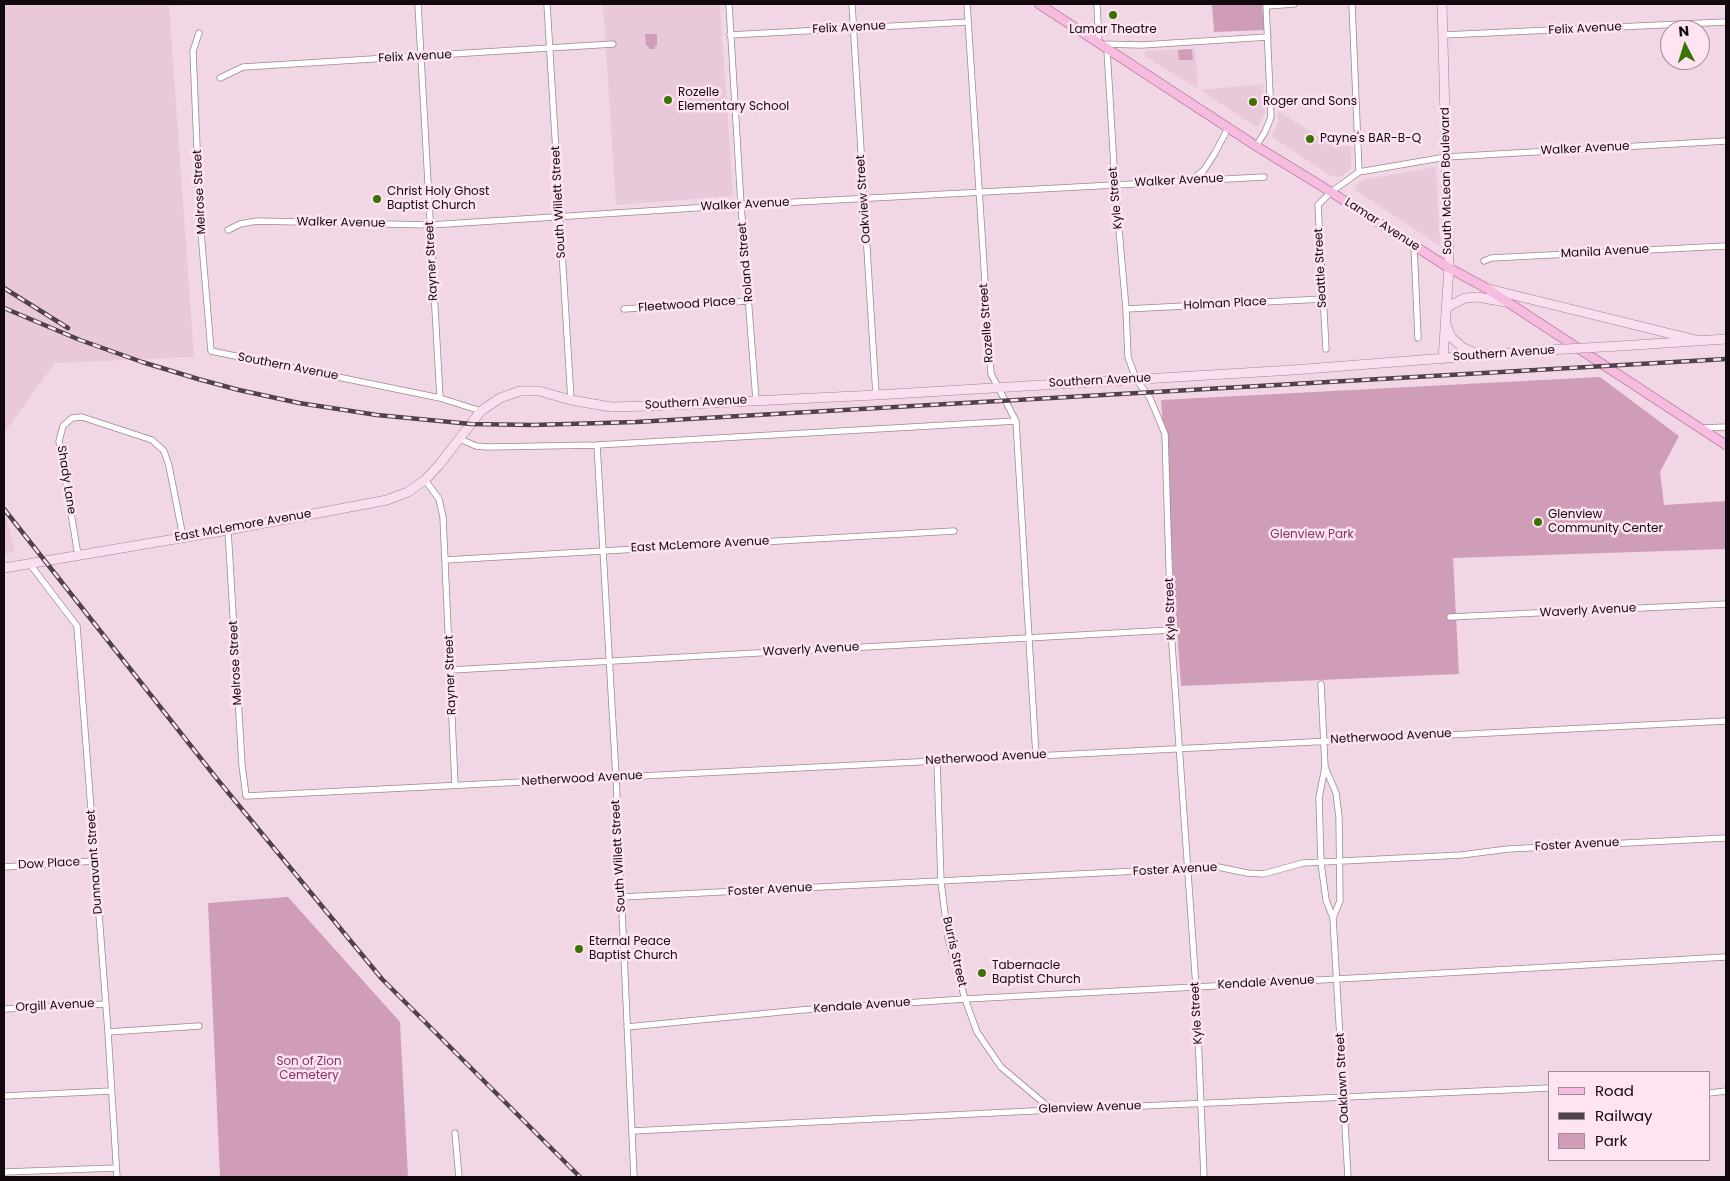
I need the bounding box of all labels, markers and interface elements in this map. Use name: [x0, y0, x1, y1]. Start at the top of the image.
marker: Lamar Theatre: [1107, 9, 1119, 21]
street label: Felix Avenue: [812, 19, 886, 37]
street label: Felix Avenue: [1548, 20, 1622, 38]
north arrow: [1660, 20, 1710, 70]
text: N: [1678, 21, 1690, 41]
place label: Lamar Theatre: [1069, 23, 1157, 37]
street label: Felix Avenue: [378, 48, 452, 66]
place label: Rozelle Elementary School: [678, 86, 789, 114]
marker: Rozelle Elementary School: [662, 94, 674, 106]
place label: Roger and Sons: [1263, 95, 1357, 109]
marker: Roger and Sons: [1247, 96, 1259, 108]
street label: South McLean Boulevard: [1439, 107, 1455, 255]
place label: Payne's BAR-B-Q: [1320, 132, 1421, 146]
marker: Payne's BAR-B-Q: [1304, 133, 1316, 145]
street label: Walker Avenue: [1540, 139, 1630, 159]
street label: South Willett Street: [549, 145, 569, 259]
street label: Melrose Street: [191, 149, 209, 235]
street label: Oakview Street: [854, 154, 874, 244]
street label: Kyle Street: [1106, 166, 1126, 230]
street label: Walker Avenue: [1134, 171, 1224, 191]
place label: Christ Holy Ghost Baptist Church: [387, 185, 489, 213]
marker: Christ Holy Ghost Baptist Church: [371, 193, 383, 205]
street label: Walker Avenue: [700, 195, 790, 215]
street label: Lamar Avenue: [1342, 195, 1422, 255]
street label: Walker Avenue: [296, 215, 386, 231]
street label: Rayner Street: [423, 221, 441, 301]
street label: Roland Street: [735, 221, 757, 303]
street label: Seattle Street: [1312, 228, 1330, 308]
street label: Manila Avenue: [1560, 242, 1650, 262]
street label: Rozelle Street: [977, 283, 997, 363]
street label: Fleetwood Place: [638, 294, 736, 316]
street label: Holman Place: [1183, 295, 1267, 313]
street label: Southern Avenue: [1452, 343, 1556, 365]
street label: Southern Avenue: [236, 350, 340, 384]
street label: Southern Avenue: [1049, 371, 1151, 391]
street label: Southern Avenue: [645, 393, 747, 413]
street label: Shady Lane: [53, 445, 79, 515]
street label: East McLemore Avenue: [174, 507, 312, 545]
place label: Glenview Community Center: [1548, 508, 1663, 536]
marker: Glenview Community Center: [1532, 516, 1544, 528]
park label: Glenview Park: [1270, 528, 1354, 542]
street label: East McLemore Avenue: [630, 534, 770, 556]
street label: Kyle Street: [1163, 577, 1179, 641]
street label: Waverly Avenue: [1539, 601, 1637, 621]
street label: Melrose Street: [227, 620, 245, 706]
street label: Rayner Street: [442, 635, 460, 715]
street label: Waverly Avenue: [762, 640, 860, 660]
street label: Netherwood Avenue: [1330, 727, 1452, 747]
street label: Netherwood Avenue: [925, 748, 1047, 768]
street label: Netherwood Avenue: [521, 769, 643, 789]
street label: South Willett Street: [609, 799, 629, 913]
street label: Dunnavant Street: [84, 809, 106, 915]
street label: Foster Avenue: [1534, 836, 1620, 854]
street label: Dow Place: [18, 855, 80, 873]
street label: Foster Avenue: [1132, 861, 1218, 879]
street label: Foster Avenue: [727, 881, 813, 899]
street label: Burris Street: [939, 916, 969, 988]
place label: Eternal Peace Baptist Church: [589, 935, 678, 963]
marker: Eternal Peace Baptist Church: [573, 943, 585, 955]
place label: Tabernacle Baptist Church: [992, 959, 1081, 987]
marker: Tabernacle Baptist Church: [976, 967, 988, 979]
street label: Kendale Avenue: [1217, 973, 1315, 993]
street label: Kyle Street: [1188, 981, 1206, 1045]
street label: Kendale Avenue: [813, 995, 911, 1017]
street label: Orgill Avenue: [15, 997, 95, 1015]
street label: Oaklawn Street: [1333, 1032, 1353, 1124]
park label: Son of Zion Cemetery: [276, 1055, 342, 1083]
legend: [1548, 1071, 1710, 1161]
text: Road: [1595, 1080, 1634, 1101]
street label: Glenview Avenue: [1038, 1099, 1142, 1117]
text: Railway: [1595, 1105, 1653, 1126]
text: Park: [1595, 1130, 1627, 1151]

